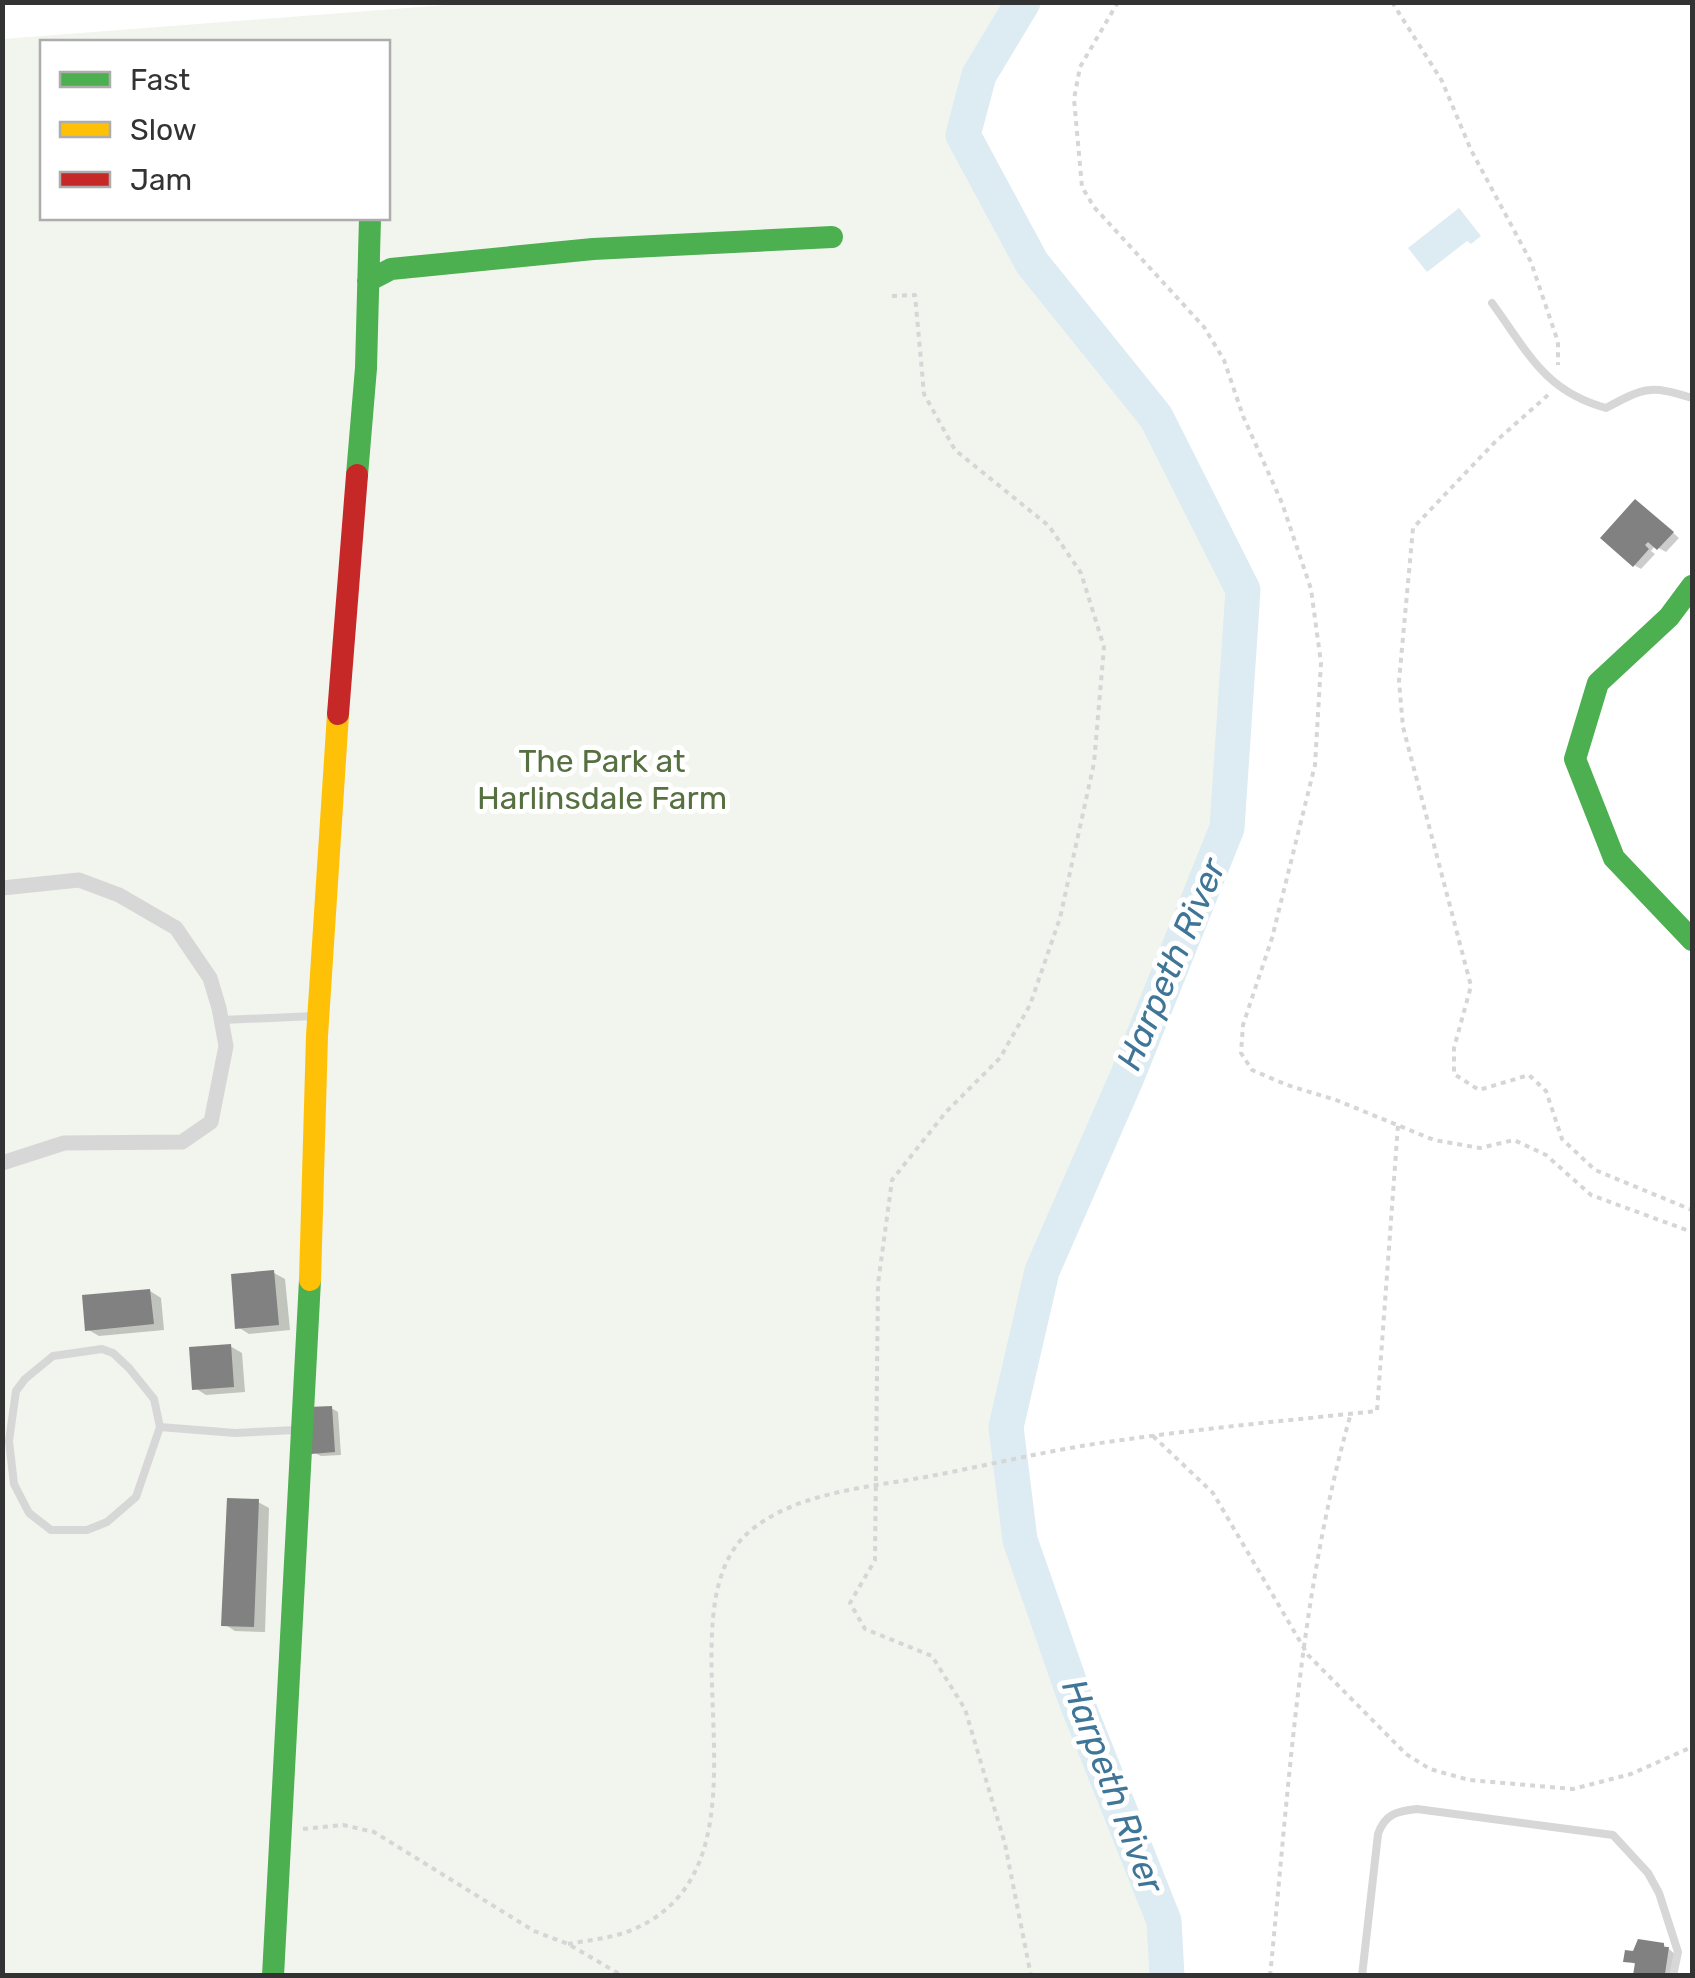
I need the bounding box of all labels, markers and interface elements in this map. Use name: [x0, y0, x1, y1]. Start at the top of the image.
legend: [40, 40, 390, 220]
text: Fast: [130, 62, 190, 98]
text: Slow: [130, 112, 197, 148]
text: Jam: [130, 162, 192, 198]
park label: The Park at Harlinsdale Farm: [477, 742, 727, 817]
water label: Harpeth River: [1108, 850, 1235, 1076]
water label: Harpeth River: [1053, 1673, 1174, 1900]

